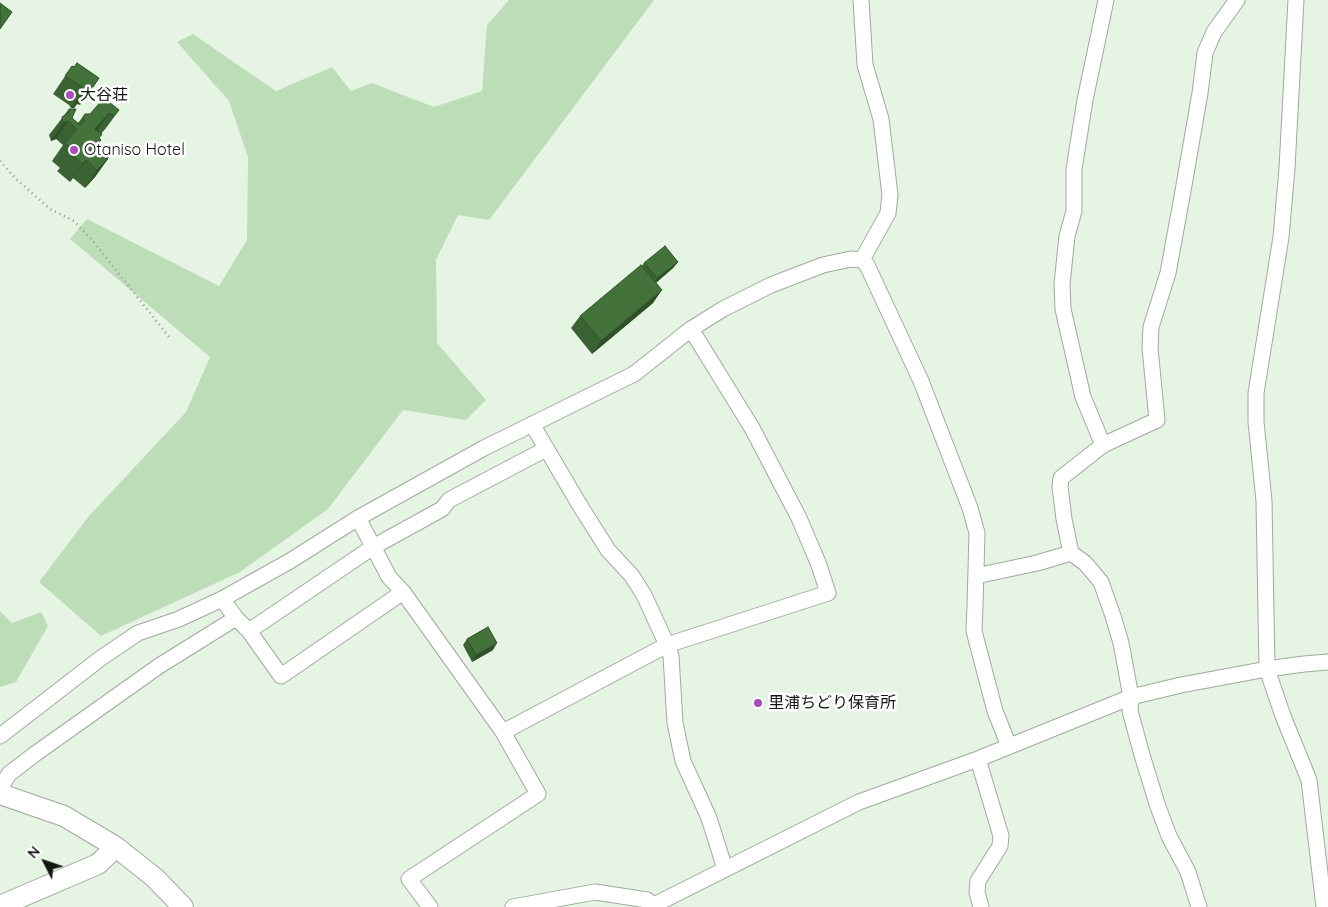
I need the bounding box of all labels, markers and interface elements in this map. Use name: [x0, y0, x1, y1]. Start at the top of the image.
place label: 大谷荘: [80, 85, 128, 105]
marker: 大谷荘: [64, 89, 76, 101]
place label: Otaniso Hotel: [84, 140, 185, 160]
marker: Otaniso Hotel: [68, 144, 80, 156]
place label: 里浦ちどり保育所: [768, 693, 896, 713]
marker: 里浦ちどり保育所: [752, 697, 764, 709]
north arrow: [20, 837, 70, 887]
text: N: [24, 842, 44, 862]

